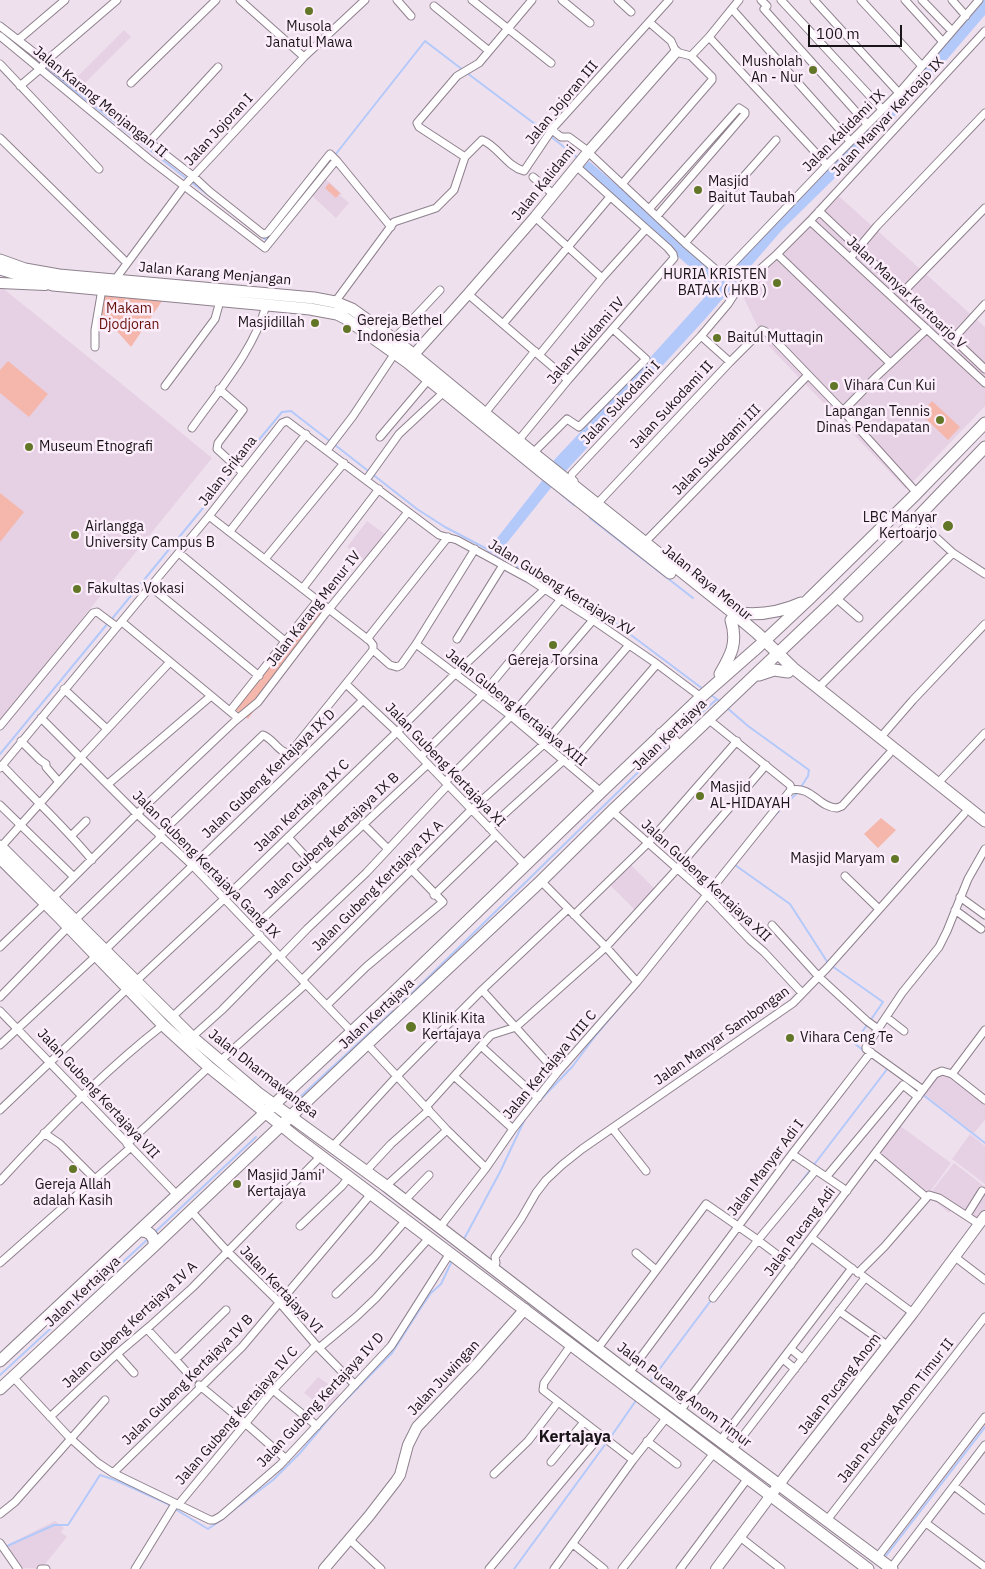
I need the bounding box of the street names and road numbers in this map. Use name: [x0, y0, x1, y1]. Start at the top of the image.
street label: Jalan Karang Menjangan II: [30, 43, 170, 161]
street label: Jalan Manyar Kertoajo IX: [828, 54, 948, 180]
street label: Jalan Jojoran III: [522, 58, 602, 148]
street label: Jalan Kalidami IX: [799, 86, 889, 176]
street label: Jalan Jojoran I: [181, 90, 257, 170]
street label: Jalan Kalidami: [509, 142, 579, 224]
street label: Jalan Manyar Kertoarjo V: [843, 234, 969, 352]
street label: Jalan Karang Menjangan: [138, 259, 292, 289]
street label: Jalan Kalidami IV: [544, 294, 628, 388]
street label: Jalan Sukodami I: [578, 358, 664, 448]
street label: Jalan Sukodami II: [627, 358, 717, 452]
street label: Jalan Sukodami III: [669, 401, 765, 499]
street label: Jalan Srikana: [195, 433, 261, 509]
street label: Jalan Gubeng Kertajaya XV: [485, 536, 637, 640]
street label: Jalan Raya Menur: [659, 542, 755, 624]
street label: Jalan Karang Menur IV: [264, 548, 364, 670]
street label: Jalan Gubeng Kertajaya XIII: [442, 646, 590, 770]
street label: Jalan Kertajaya: [630, 696, 710, 774]
street label: Jalan Gubeng Kertajaya XI: [381, 700, 509, 830]
street label: Jalan Gubeng Kertajaya IX D: [199, 706, 339, 842]
street label: Jalan Kertajaya IX C: [251, 756, 353, 856]
street label: Jalan Gubeng Kertajaya IX B: [261, 769, 403, 903]
street label: Jalan Gubeng Kertajaya Gang IX: [129, 788, 283, 942]
street label: Jalan Gubeng Kertajaya XII: [638, 816, 774, 946]
street label: Jalan Gubeng Kertajaya IX A: [309, 817, 447, 955]
street label: Jalan Kertajaya: [336, 975, 418, 1053]
street label: Jalan Manyar Sambongan: [651, 983, 793, 1089]
street label: Jalan Kertajaya VIII C: [500, 1007, 600, 1123]
street label: Jalan Gubeng Kertajaya VII: [33, 1026, 163, 1162]
street label: Jalan Dharmawangsa: [205, 1026, 321, 1122]
street label: Jalan Manyar Adi I: [724, 1117, 808, 1219]
street label: Jalan Pucang Adi: [761, 1184, 839, 1280]
street label: Jalan Kertajaya VI: [236, 1243, 326, 1337]
street label: Jalan Kertajaya: [42, 1253, 124, 1331]
street label: Jalan Gubeng Kertajaya IV A: [59, 1258, 201, 1392]
street label: Jalan Gubeng Kertajaya IV B: [119, 1311, 257, 1449]
street label: Jalan Gubeng Kertajaya IV D: [254, 1329, 388, 1471]
street label: Jalan Pucang Anom: [795, 1330, 885, 1438]
street label: Jalan Pucang Anom Timur II: [834, 1336, 958, 1486]
street label: Jalan Juwingan: [405, 1337, 483, 1419]
street label: Jalan Pucang Anom Timur: [614, 1339, 754, 1451]
street label: Jalan Gubeng Kertajaya IV C: [172, 1343, 302, 1489]

